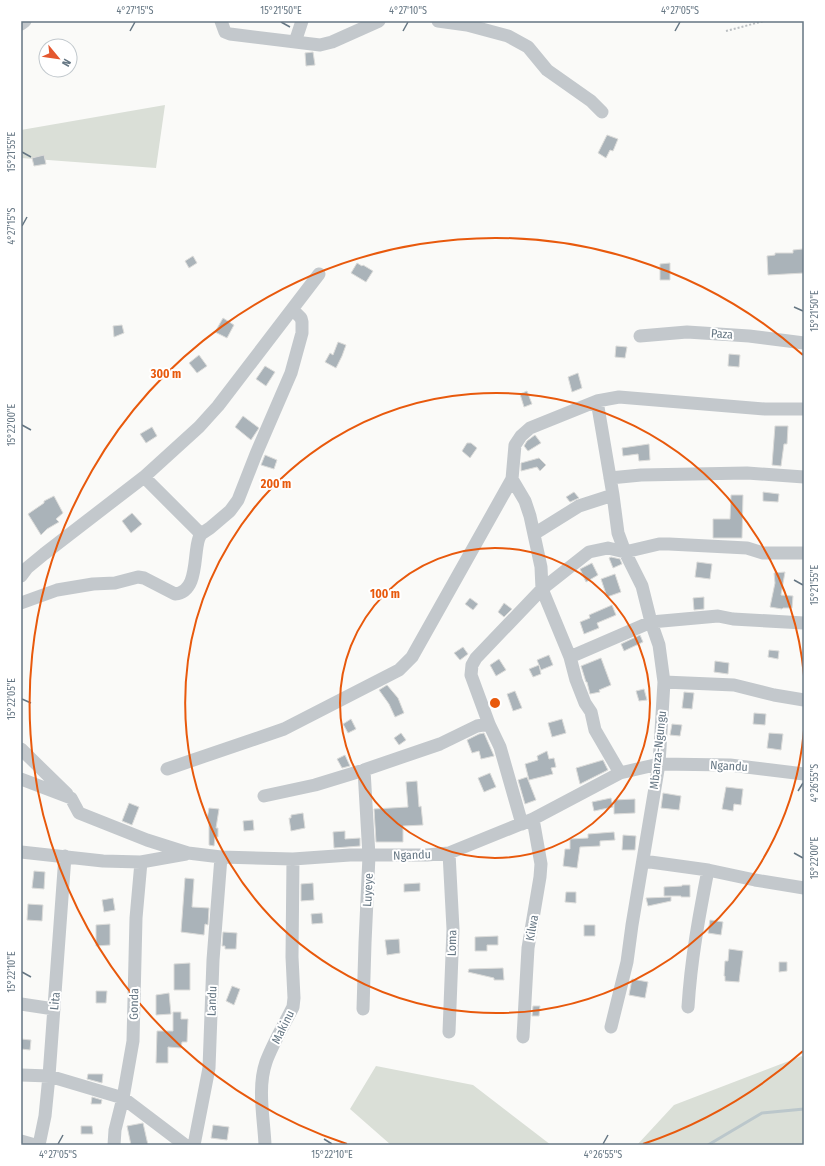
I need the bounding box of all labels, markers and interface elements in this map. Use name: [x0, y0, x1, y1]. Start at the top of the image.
text: 4°27'15"S: [117, 5, 154, 17]
text: 15°21'50"E: [260, 5, 302, 17]
text: 4°27'10"S: [389, 5, 427, 17]
text: 4°27'05"S: [661, 5, 699, 17]
north arrow: [38, 38, 78, 78]
text: N: [59, 57, 74, 69]
text: 15°21'55"E: [6, 131, 18, 172]
text: 4°27'15"S: [6, 207, 18, 244]
text: 15°21'50"E: [809, 290, 821, 332]
street label: Paza: [711, 326, 734, 342]
text: 300 m: [150, 367, 181, 381]
text: 15°22'00"E: [6, 403, 18, 446]
text: 200 m: [260, 477, 291, 491]
text: 15°21'55"E: [809, 564, 821, 605]
text: 100 m: [370, 587, 400, 601]
text: 15°22'05"E: [6, 678, 18, 720]
centre of rings: [488, 696, 502, 710]
street label: Mbanza-Ngungu: [647, 710, 669, 790]
street label: Ngandu: [710, 758, 748, 774]
text: 4°26'55"S: [809, 764, 821, 802]
text: 15°22'00"E: [809, 836, 821, 879]
street label: Ngandu: [393, 847, 431, 863]
street label: Luyeye: [360, 873, 376, 907]
street label: Kilwa: [523, 914, 541, 942]
street label: Loma: [445, 930, 459, 956]
text: 15°22'10"E: [6, 951, 18, 993]
street label: Landu: [204, 986, 220, 1016]
street label: Gonda: [127, 988, 141, 1020]
street label: Lita: [47, 991, 63, 1011]
street label: Makinu: [269, 1008, 297, 1046]
text: 4°27'05"S: [39, 1149, 77, 1161]
text: 15°22'10"E: [311, 1149, 353, 1161]
text: 4°26'55"S: [584, 1149, 622, 1161]

